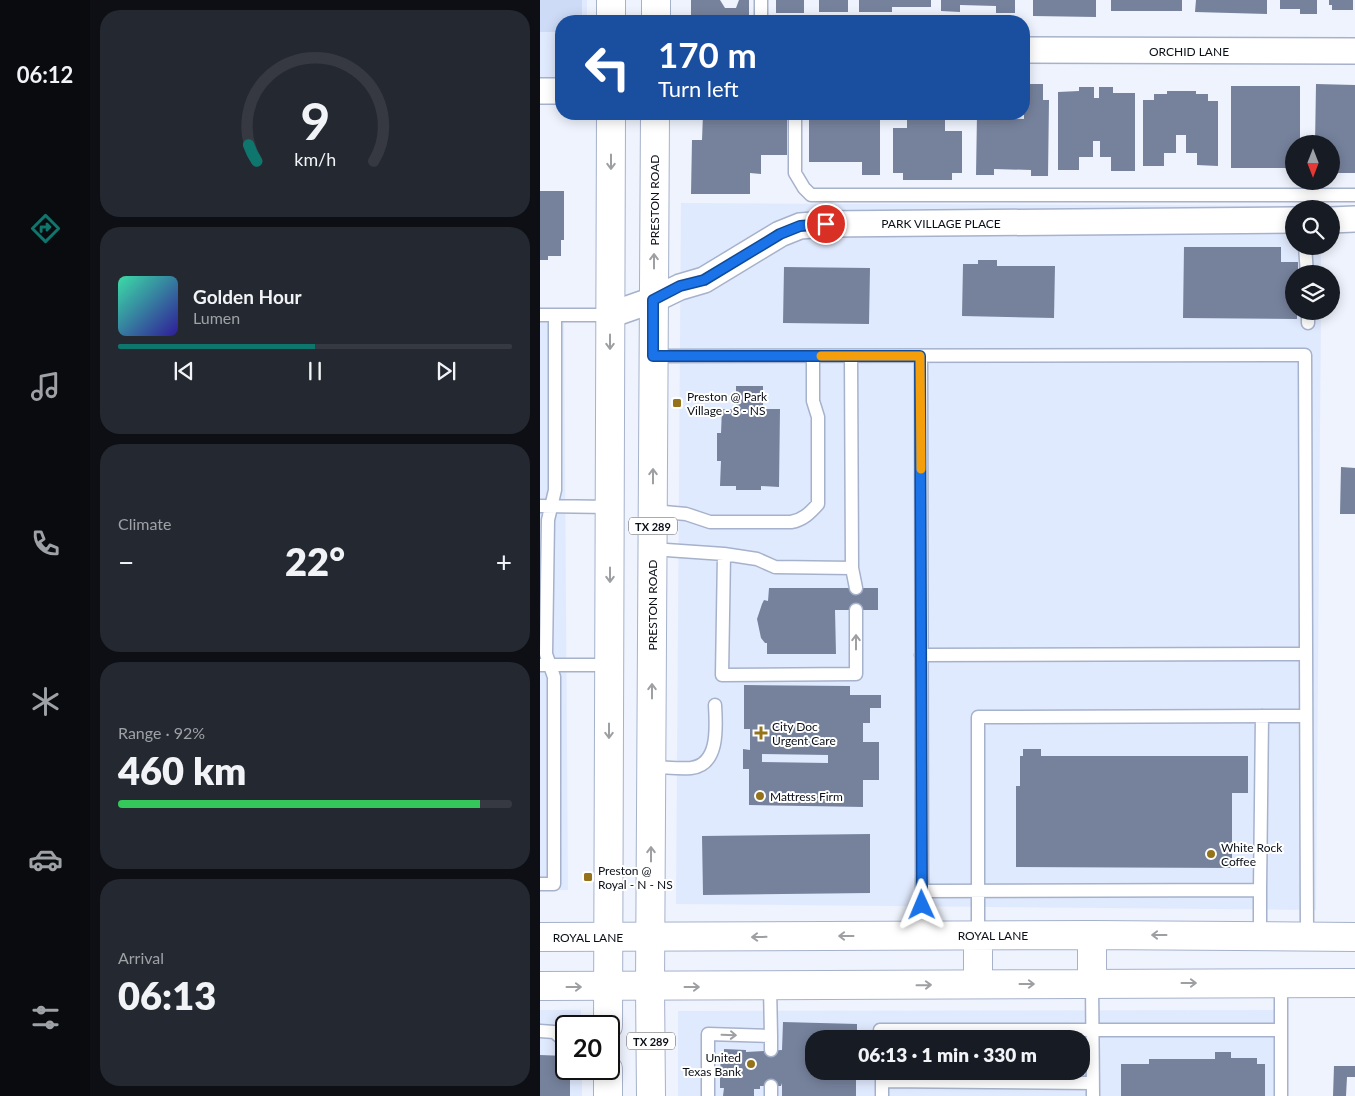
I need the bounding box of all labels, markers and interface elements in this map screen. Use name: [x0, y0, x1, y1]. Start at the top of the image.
text: 170 m: [658, 33, 757, 75]
icon: left: [575, 35, 640, 100]
street label: ORCHID LANE: [1149, 44, 1229, 59]
text: 06:12: [17, 61, 73, 88]
text: Turn left: [658, 75, 739, 102]
text: 9: [300, 89, 330, 151]
north arrow: [1285, 135, 1340, 190]
map controls: [1285, 135, 1340, 320]
text: km/h: [294, 148, 336, 170]
one-way arrow: [606, 154, 616, 170]
street label: PRESTON ROAD: [647, 155, 662, 245]
button: search: [1285, 200, 1340, 255]
pin: [805, 203, 847, 245]
icon: arrive: [812, 210, 840, 238]
icon: directions: [28, 211, 63, 246]
street label: PARK VILLAGE PLACE: [881, 216, 1001, 231]
one-way arrow: [649, 253, 659, 270]
button: layers: [1285, 265, 1340, 320]
text: Golden Hour: [193, 285, 302, 308]
text: Lumen: [193, 308, 240, 327]
one-way arrow: [605, 334, 615, 350]
icon: previous: [170, 357, 198, 385]
icon: pause: [301, 357, 329, 385]
icon: next: [432, 357, 460, 385]
icon: music: [28, 369, 63, 404]
place label: Preston @ Park Village - S - NS: [687, 389, 768, 418]
marker: Preston @ Park Village - S - NS: [671, 397, 683, 409]
one-way arrow: [648, 468, 658, 484]
text: Climate: [118, 514, 171, 533]
road number: TX 289: [629, 518, 677, 534]
icon: phone: [28, 526, 63, 561]
text: 22°: [285, 538, 345, 584]
text: −: [118, 545, 134, 579]
text: +: [496, 545, 512, 579]
street label: PRESTON ROAD: [645, 560, 660, 650]
one-way arrow: [605, 566, 615, 583]
one-way arrow: [851, 635, 861, 651]
one-way arrow: [647, 683, 657, 700]
icon: climate: [28, 684, 63, 719]
place label: City Doc Urgent Care: [772, 719, 836, 748]
text: Range · 92%: [118, 723, 205, 742]
one-way arrow: [604, 723, 614, 739]
marker: City Doc Urgent Care: [754, 726, 768, 740]
text: 460 km: [118, 747, 246, 793]
place label: Mattress Firm: [770, 789, 843, 804]
marker: Mattress Firm: [754, 790, 766, 802]
place label: White Rock Coffee: [1221, 840, 1283, 869]
icon: car: [28, 842, 63, 877]
one-way arrow: [646, 846, 656, 862]
marker: White Rock Coffee: [1205, 848, 1217, 860]
place label: Preston @ Royal - N - NS: [598, 863, 673, 892]
marker: Preston @ Royal - N - NS: [582, 871, 594, 883]
position arrow: [895, 878, 947, 930]
street label: ROYAL LANE: [958, 928, 1028, 943]
street label: ROYAL LANE: [553, 930, 623, 945]
one-way arrow: [1151, 930, 1168, 940]
one-way arrow: [838, 931, 854, 941]
one-way arrow: [751, 932, 768, 942]
text: Arrival: [118, 948, 164, 967]
text: 06:13: [118, 972, 216, 1018]
one-way arrow: [1180, 978, 1197, 988]
one-way arrow: [1018, 979, 1034, 989]
one-way arrow: [916, 980, 932, 990]
one-way arrow: [566, 982, 582, 992]
one-way arrow: [684, 982, 700, 992]
icon: filters: [28, 1000, 63, 1035]
speed limit sign: 20: [555, 1015, 620, 1080]
one-way arrow: [721, 1030, 737, 1039]
road number: TX 289: [627, 1032, 675, 1050]
text: 06:13 · 1 min · 330 m: [858, 1043, 1037, 1066]
place label: United Texas Bank: [682, 1050, 742, 1079]
marker: United Texas Bank: [745, 1058, 757, 1070]

